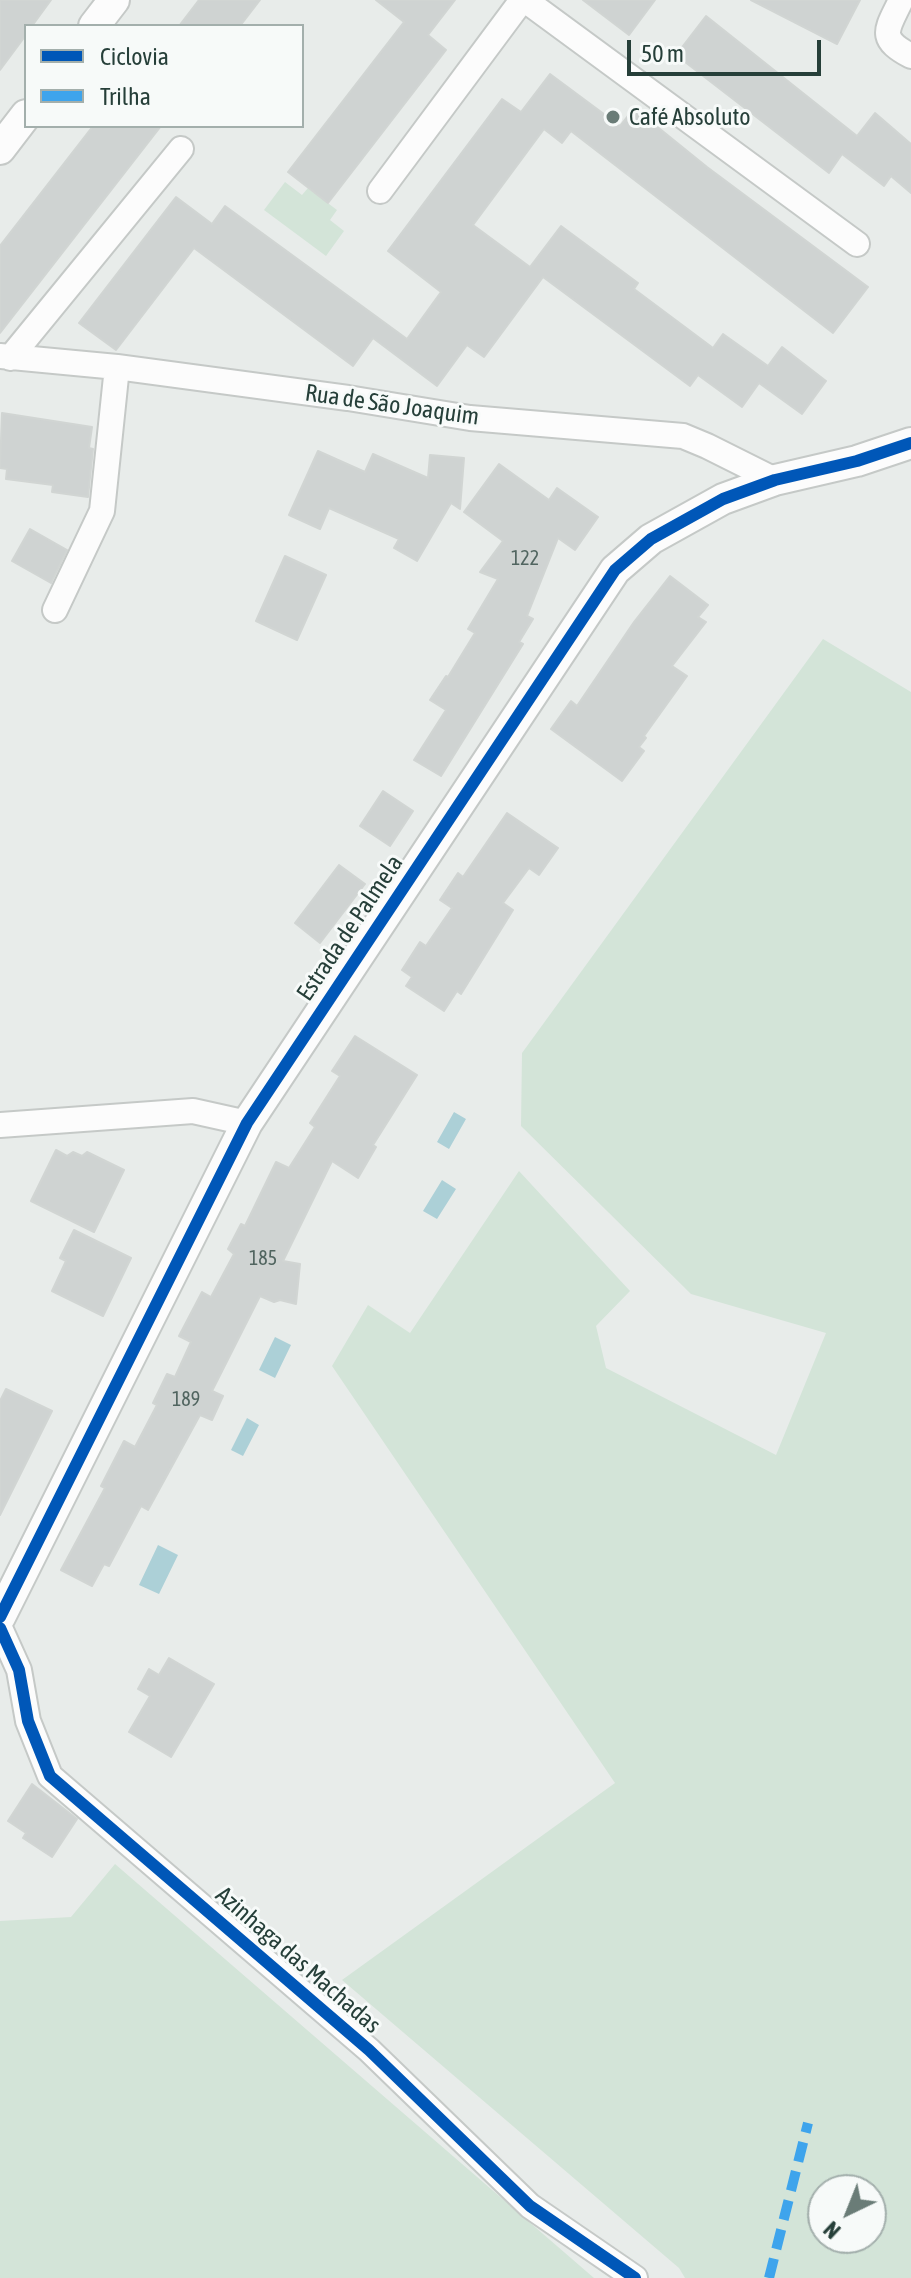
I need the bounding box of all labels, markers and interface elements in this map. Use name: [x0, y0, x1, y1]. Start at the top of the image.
legend: [24, 24, 304, 128]
scale bar: [631, 24, 825, 74]
text: 50 m: [641, 40, 684, 67]
text: Ciclovia: [100, 43, 169, 70]
text: Trilha: [100, 83, 151, 110]
place label: Café Absoluto: [629, 103, 751, 131]
marker: Café Absoluto: [604, 108, 622, 126]
street label: Rua de São Joaquim: [303, 379, 481, 431]
house number: 122: [511, 547, 539, 571]
street label: Estrada de Palmela: [291, 850, 409, 1006]
house number: 185: [249, 1247, 277, 1271]
house number: 189: [172, 1388, 200, 1412]
street label: Azinhaga das Machadas: [210, 1881, 386, 2039]
north arrow: [807, 2174, 887, 2254]
text: N: [818, 2216, 846, 2244]

